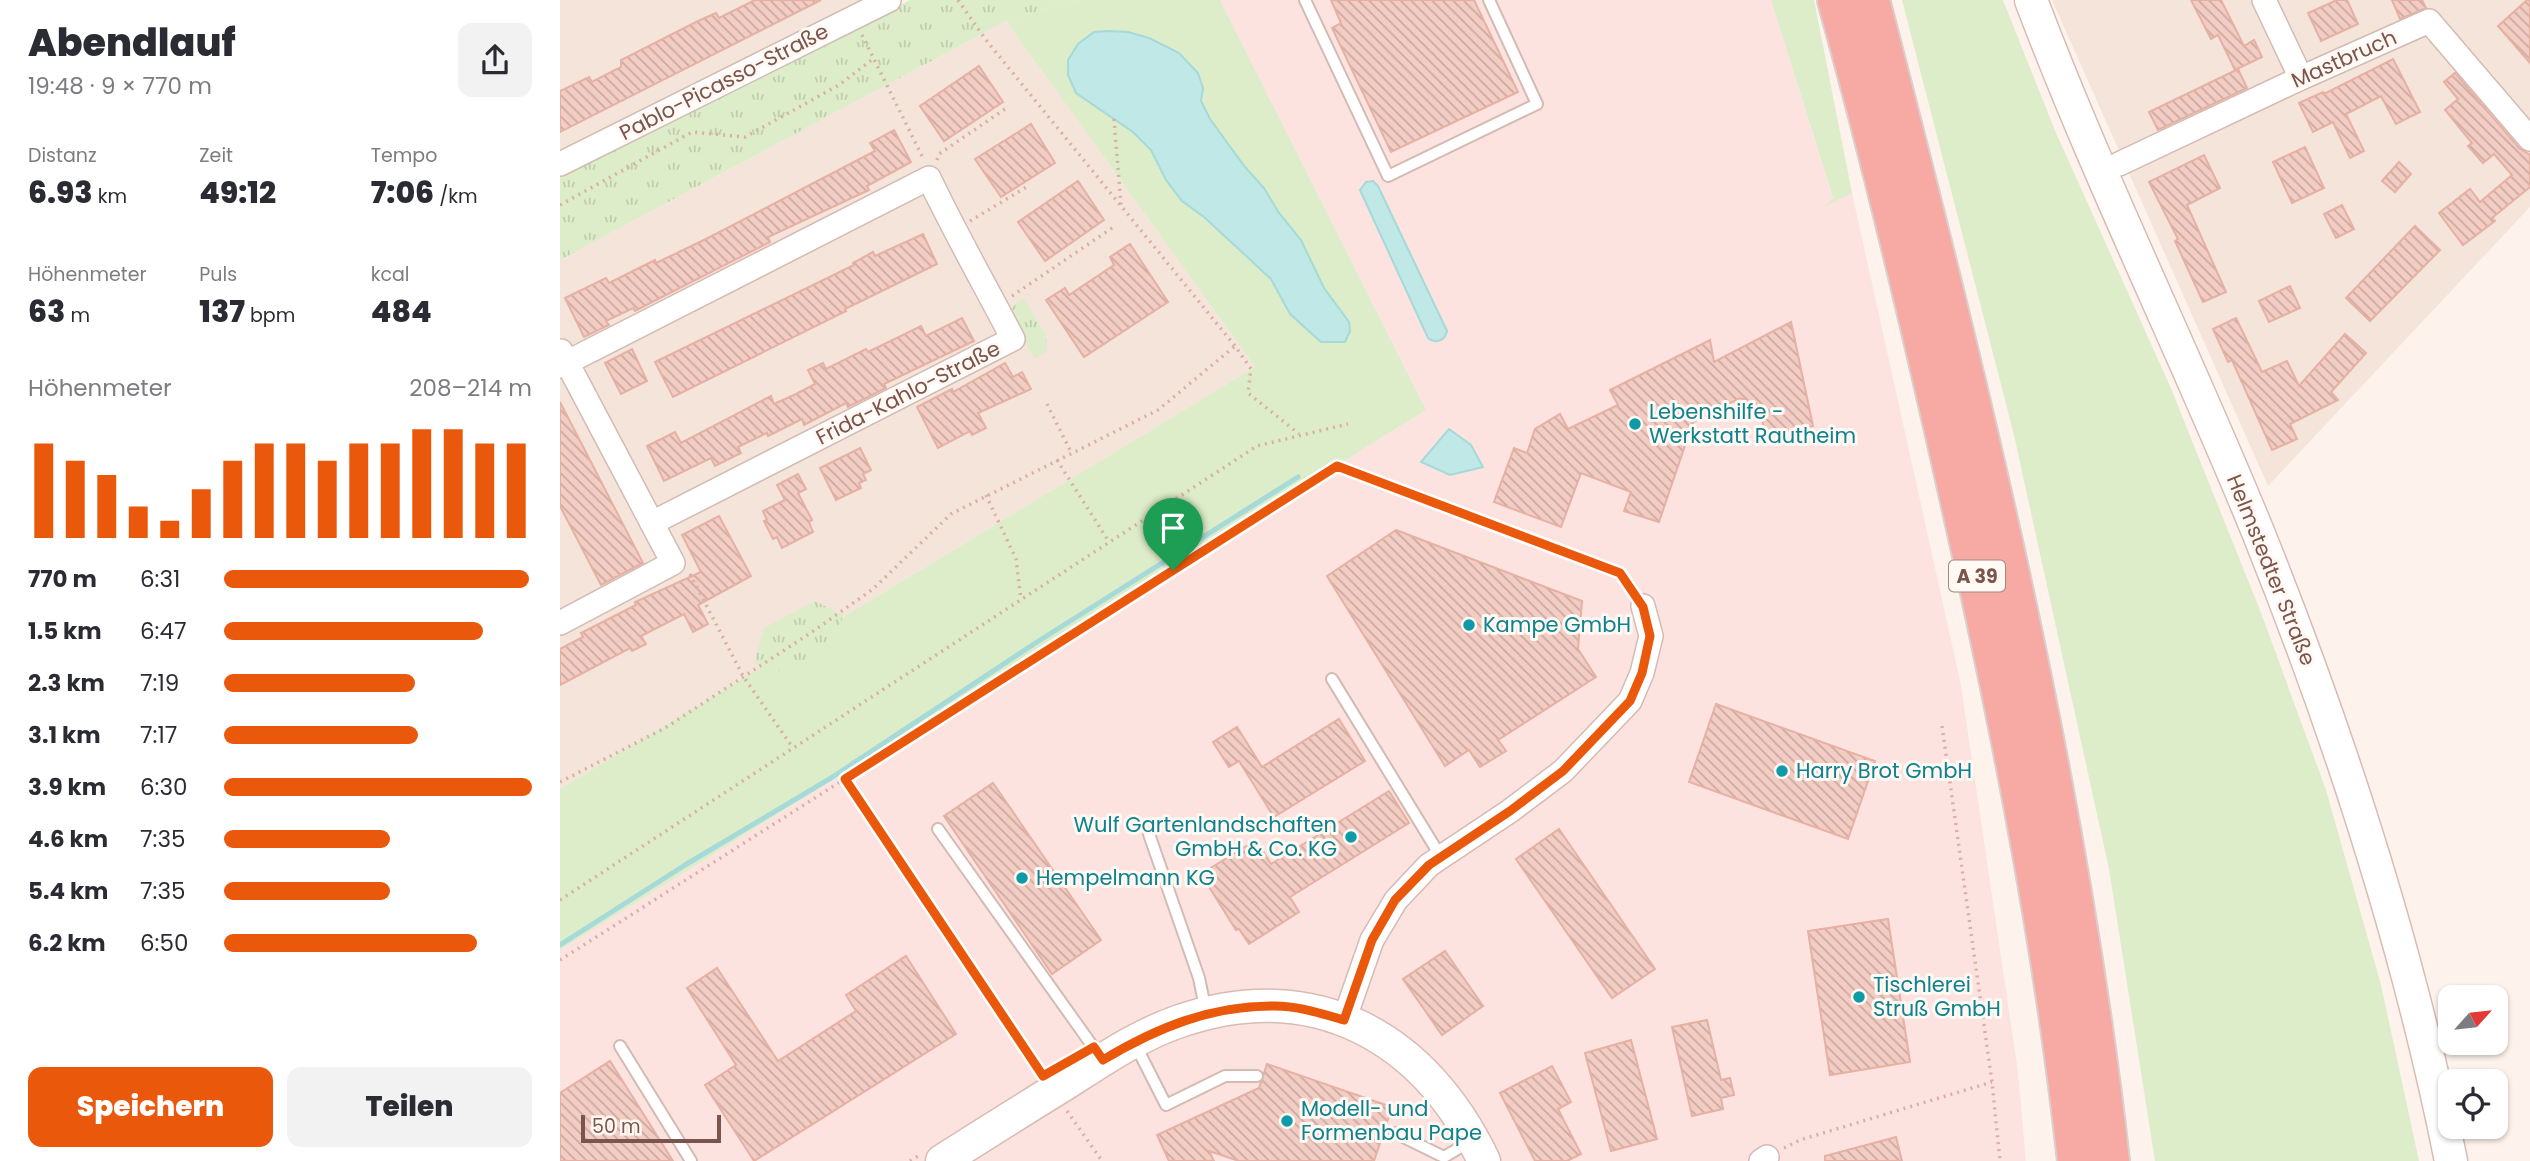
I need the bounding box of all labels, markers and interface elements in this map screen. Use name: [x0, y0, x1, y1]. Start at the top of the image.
text: Abendlauf: [28, 16, 236, 69]
street label: Pablo-Picasso-Straße: [614, 16, 833, 147]
street label: Mastbruch: [2286, 22, 2401, 95]
button: share: [458, 23, 532, 97]
text: 19:48 · 9 × 770 m: [28, 70, 212, 102]
text: Distanz: [28, 142, 97, 169]
text: Zeit: [199, 142, 233, 169]
text: Tempo: [371, 142, 437, 169]
text: 6.93: [28, 171, 93, 214]
text: 49:12: [199, 171, 276, 214]
text: 7:06: [371, 171, 434, 214]
text: km: [93, 183, 127, 210]
text: /km: [434, 183, 478, 210]
text: Höhenmeter: [28, 261, 147, 288]
text: Puls: [199, 261, 237, 288]
text: kcal: [371, 261, 410, 288]
text: 63: [28, 290, 65, 333]
text: 137: [199, 290, 245, 333]
text: 484: [371, 290, 432, 333]
text: m: [65, 302, 90, 329]
text: bpm: [245, 302, 295, 329]
street label: Frida-Kahlo-Straße: [811, 333, 1005, 452]
text: Höhenmeter: [28, 372, 172, 404]
text: 208–214 m: [409, 372, 532, 404]
place label: Lebenshilfe - Werkstatt Rautheim: [1649, 397, 1856, 450]
marker: Lebenshilfe - Werkstatt Rautheim: [1627, 416, 1643, 432]
street label: Helmstedter Straße: [2220, 470, 2323, 670]
pin: [1143, 498, 1203, 570]
icon: arrive: [1154, 509, 1192, 547]
road number: A 39: [1949, 561, 2005, 592]
text: 770 m: [28, 563, 97, 595]
text: 6:31: [140, 563, 180, 595]
place label: Kampe GmbH: [1483, 610, 1631, 639]
text: 1.5 km: [28, 615, 102, 647]
text: 6:47: [140, 615, 187, 647]
marker: Kampe GmbH: [1461, 617, 1477, 633]
text: 2.3 km: [28, 667, 105, 699]
text: 7:19: [140, 667, 179, 699]
text: 3.1 km: [28, 719, 101, 751]
text: 7:17: [140, 719, 177, 751]
place label: Harry Brot GmbH: [1796, 756, 1972, 785]
marker: Harry Brot GmbH: [1774, 763, 1790, 779]
text: 3.9 km: [28, 771, 106, 803]
text: 6:30: [140, 771, 188, 803]
place label: Wulf Gartenlandschaften GmbH & Co. KG: [1074, 810, 1337, 863]
text: 4.6 km: [28, 823, 108, 855]
text: 7:35: [140, 823, 185, 855]
marker: Wulf Gartenlandschaften GmbH & Co. KG: [1343, 829, 1359, 845]
place label: Hempelmann KG: [1036, 863, 1215, 892]
marker: Hempelmann KG: [1014, 870, 1030, 886]
text: 5.4 km: [28, 875, 108, 907]
text: 7:35: [140, 875, 185, 907]
text: 6.2 km: [28, 927, 106, 959]
text: 6:50: [140, 927, 188, 959]
place label: Tischlerei Struß GmbH: [1873, 970, 2001, 1023]
north arrow: [2438, 985, 2508, 1055]
map controls: [2438, 985, 2508, 1139]
marker: Tischlerei Struß GmbH: [1851, 989, 1867, 1005]
button: Speichern: [28, 1067, 273, 1147]
button: Teilen: [287, 1067, 532, 1147]
button: locate: [2438, 1069, 2508, 1139]
place label: Modell- und Formenbau Pape: [1301, 1094, 1482, 1147]
scale bar: [581, 1112, 721, 1144]
text: 50 m: [592, 1113, 641, 1140]
marker: Modell- und Formenbau Pape: [1279, 1113, 1295, 1129]

